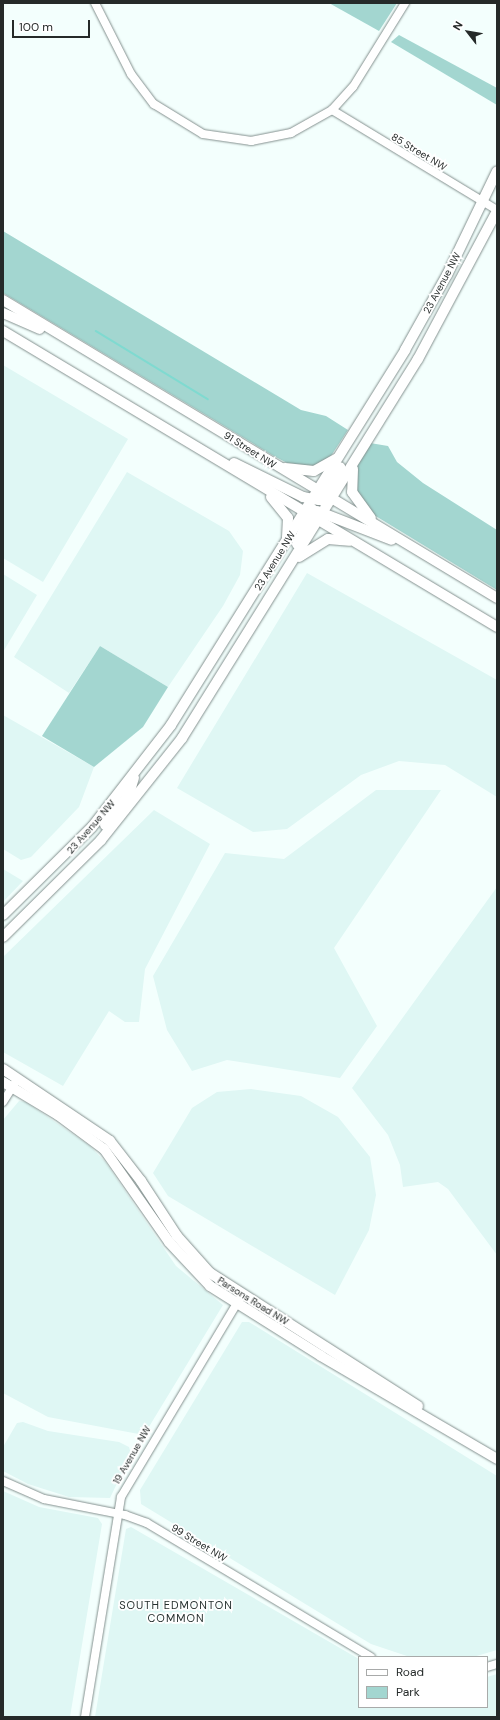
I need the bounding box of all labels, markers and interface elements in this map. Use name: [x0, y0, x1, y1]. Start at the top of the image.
scale bar: [14, 12, 92, 38]
north arrow: [448, 12, 488, 52]
text: 100 m: [19, 19, 53, 35]
text: N: [450, 19, 466, 33]
street label: 85 Street NW: [389, 131, 449, 173]
street label: 23 Avenue NW: [421, 250, 463, 316]
street label: 91 Street NW: [222, 429, 278, 471]
street label: 23 Avenue NW: [252, 529, 298, 593]
street label: 23 Avenue NW: [64, 798, 118, 856]
street label: Parsons Road NW: [215, 1274, 291, 1328]
street label: 19 Avenue NW: [110, 1424, 154, 1486]
street label: 99 Street NW: [169, 1522, 229, 1564]
district label: SOUTH EDMONTON COMMON: [119, 1599, 233, 1625]
legend: [358, 1656, 488, 1708]
text: Road: [396, 1664, 424, 1680]
text: Park: [396, 1684, 420, 1700]

